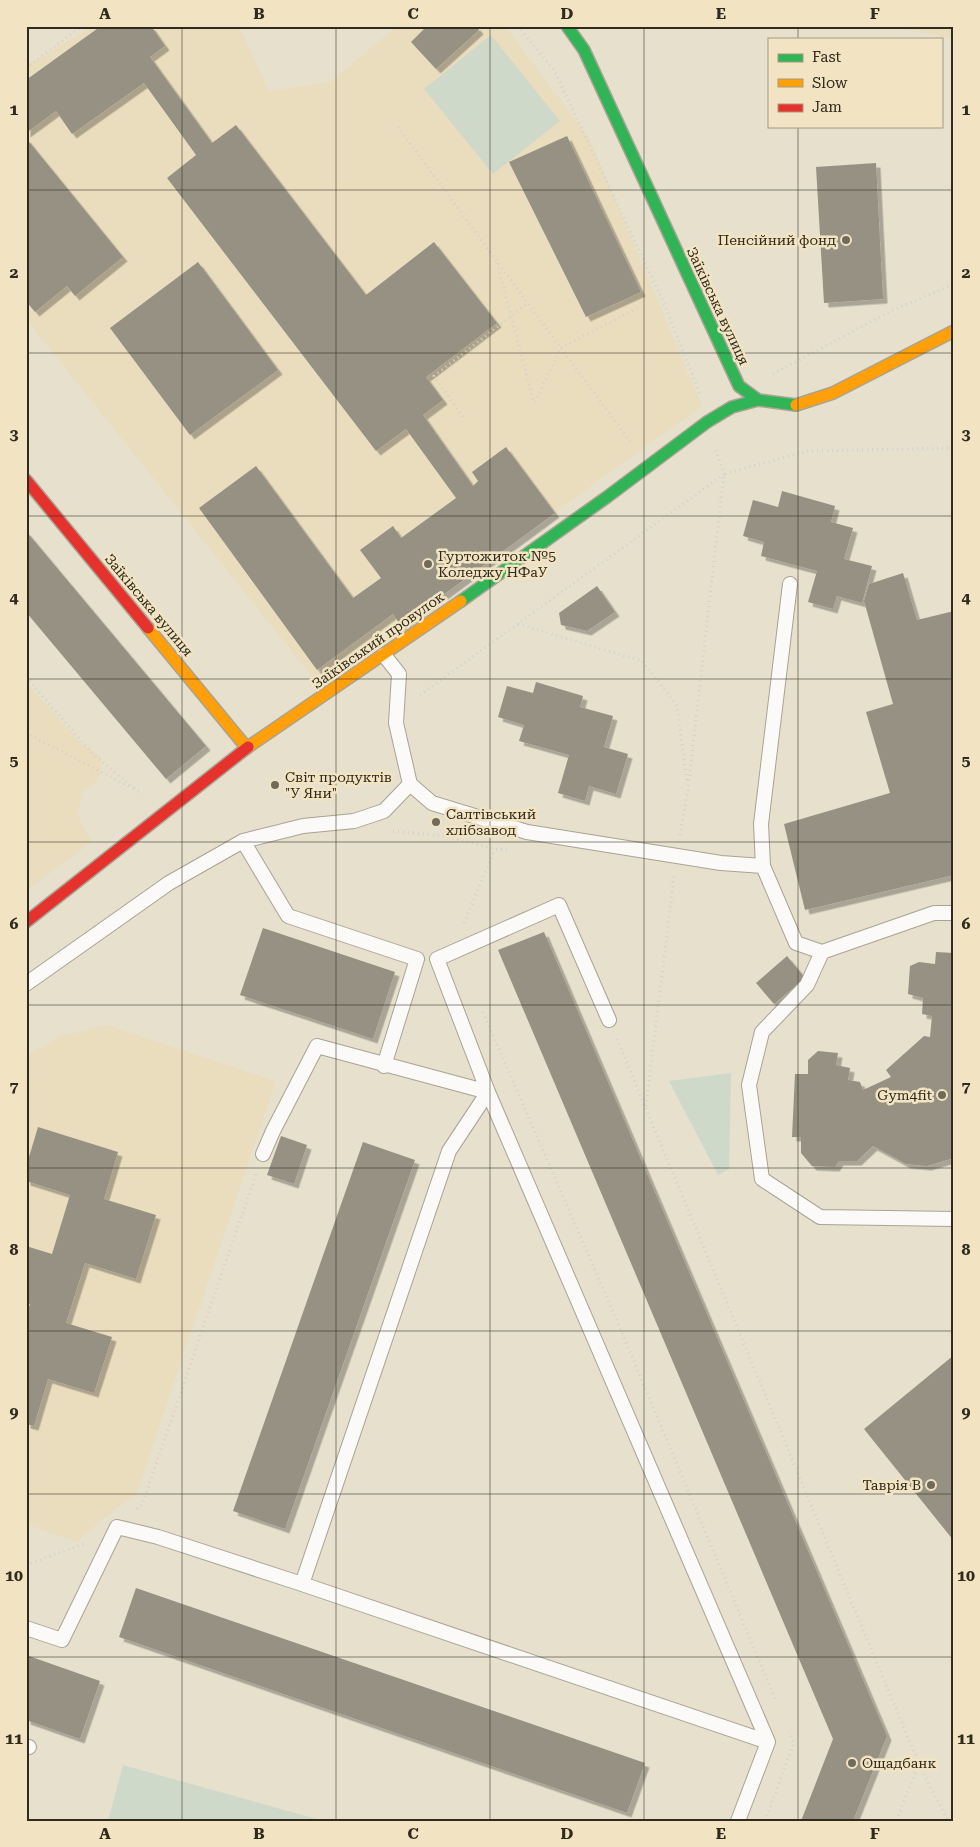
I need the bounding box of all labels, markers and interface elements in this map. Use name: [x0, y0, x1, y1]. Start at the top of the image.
text: A: [99, 4, 111, 23]
text: B: [253, 4, 265, 23]
text: C: [407, 4, 419, 23]
text: D: [561, 4, 574, 23]
text: E: [716, 4, 726, 23]
text: F: [870, 4, 880, 23]
legend: [768, 38, 942, 128]
text: Fast: [812, 48, 842, 66]
text: Slow: [812, 74, 848, 92]
text: Jam: [812, 98, 842, 116]
text: 1: [10, 100, 19, 119]
text: 1: [962, 100, 971, 119]
place label: Пенсійний фонд: [718, 232, 836, 248]
marker: Пенсійний фонд: [840, 234, 852, 246]
street label: Заїківська вулиця: [684, 244, 752, 368]
text: 2: [10, 263, 19, 282]
text: 2: [962, 263, 971, 282]
text: 3: [10, 425, 19, 444]
text: 3: [962, 425, 971, 444]
place label: Гуртожиток №5 Коледжу НФаУ: [438, 548, 556, 580]
street label: Заїківська вулиця: [102, 551, 196, 659]
marker: Гуртожиток №5 Коледжу НФаУ: [422, 558, 434, 570]
text: 4: [10, 588, 19, 607]
street label: Заїківський провулок: [309, 588, 447, 692]
text: 4: [962, 588, 971, 607]
text: 5: [10, 751, 19, 770]
text: 5: [962, 751, 971, 770]
place label: Світ продуктів "У Яни": [285, 769, 392, 801]
marker: Світ продуктів "У Яни": [269, 779, 281, 791]
place label: Салтівський хлібзавод: [446, 806, 536, 838]
marker: Салтівський хлібзавод: [430, 816, 442, 828]
text: 6: [10, 914, 19, 933]
text: 6: [962, 914, 971, 933]
text: 7: [10, 1077, 19, 1096]
text: 7: [962, 1077, 971, 1096]
place label: Gym4fit: [877, 1087, 932, 1103]
marker: Gym4fit: [936, 1089, 948, 1101]
text: 8: [10, 1240, 19, 1259]
text: 8: [962, 1240, 971, 1259]
text: 9: [10, 1403, 19, 1422]
text: 9: [962, 1403, 971, 1422]
place label: Таврія В: [862, 1477, 921, 1493]
marker: Таврія В: [925, 1479, 937, 1491]
text: 10: [5, 1566, 23, 1585]
text: 10: [957, 1566, 975, 1585]
text: 11: [5, 1729, 23, 1748]
text: 11: [957, 1729, 975, 1748]
place label: Ощадбанк: [862, 1755, 936, 1771]
marker: Ощадбанк: [846, 1757, 858, 1769]
text: A: [99, 1824, 111, 1843]
text: B: [253, 1824, 265, 1843]
text: C: [407, 1824, 419, 1843]
text: D: [561, 1824, 574, 1843]
text: E: [716, 1824, 726, 1843]
text: F: [870, 1824, 880, 1843]

